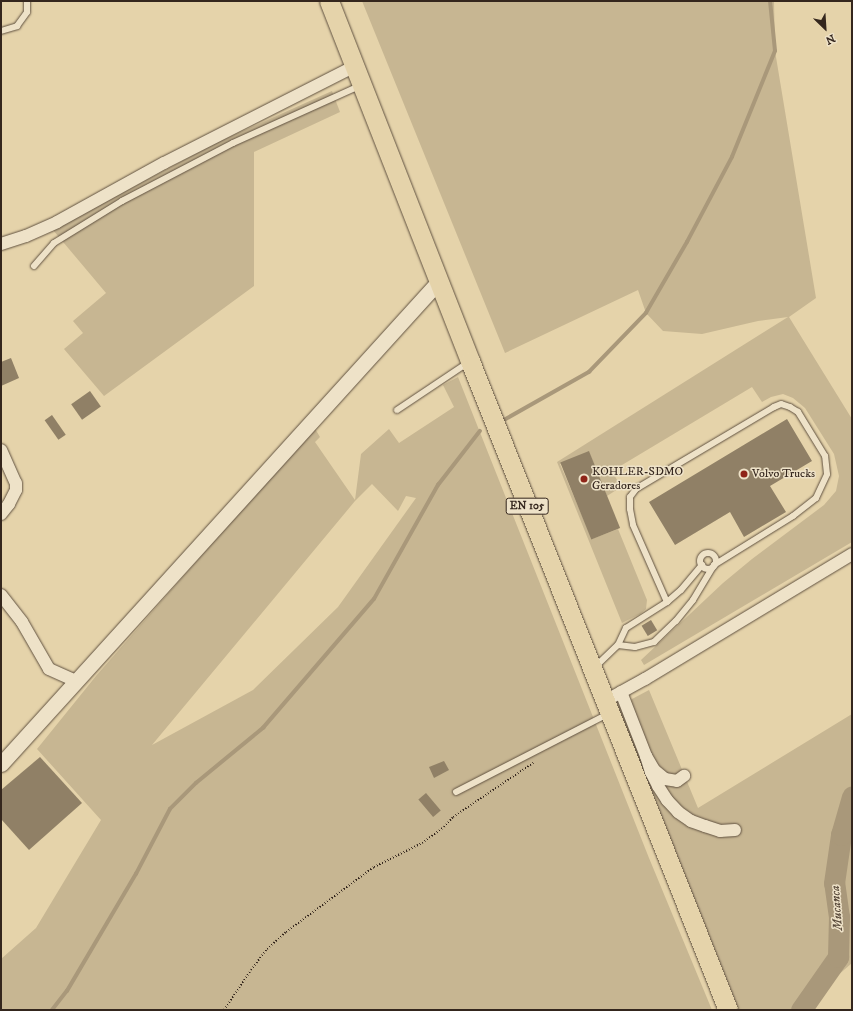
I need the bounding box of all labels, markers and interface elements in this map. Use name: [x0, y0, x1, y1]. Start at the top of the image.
north arrow: [805, 8, 845, 48]
text: N: [823, 31, 837, 47]
place label: KOHLER-SDMO Geradores: [592, 465, 683, 493]
place label: Volvo Trucks: [752, 467, 815, 481]
marker: Volvo Trucks: [739, 469, 749, 479]
marker: KOHLER-SDMO Geradores: [579, 474, 589, 484]
road number: EN 105: [505, 497, 549, 515]
water label: Mucanca: [828, 885, 846, 931]

